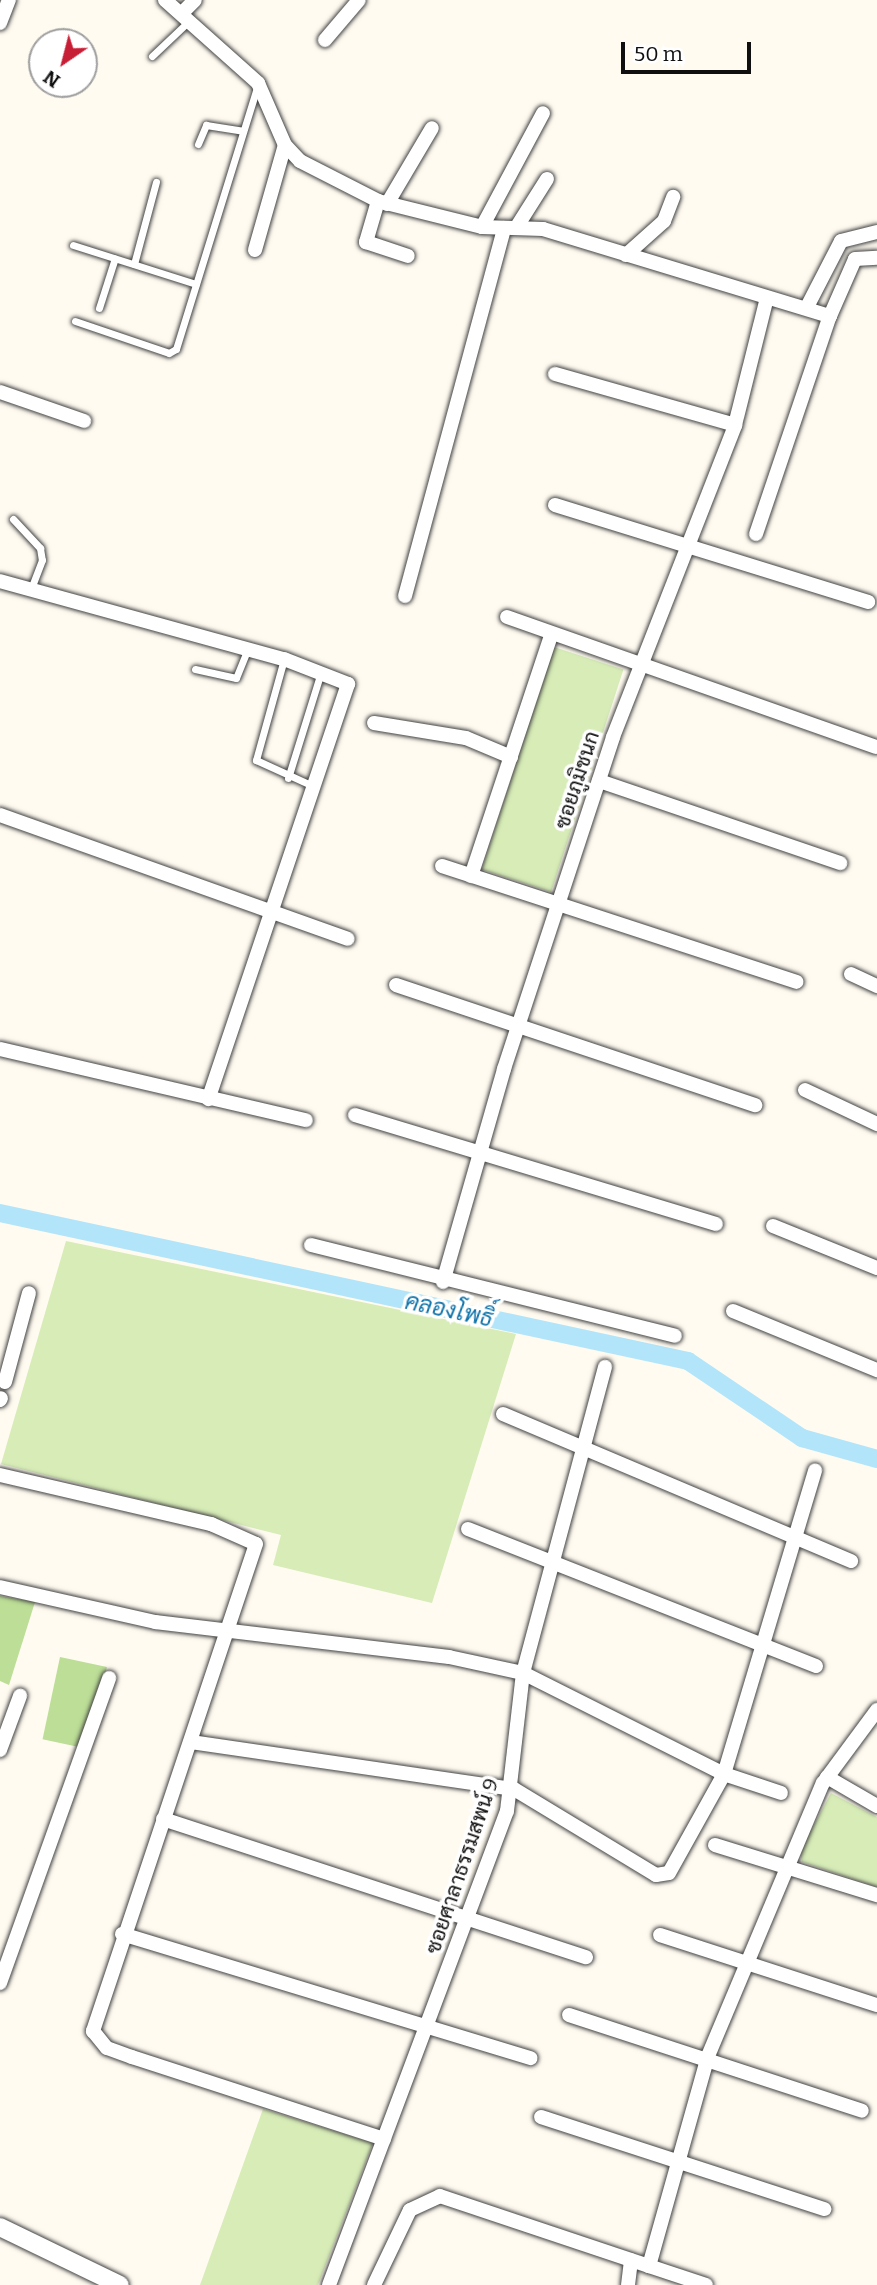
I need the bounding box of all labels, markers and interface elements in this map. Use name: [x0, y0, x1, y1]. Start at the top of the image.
north arrow: [28, 28, 98, 98]
scale bar: [625, 28, 754, 72]
text: 50 m: [634, 41, 683, 67]
text: N: [39, 65, 64, 93]
street label: ซอยภูมิชนก: [549, 728, 605, 832]
water label: คลองโพธิ์: [403, 1287, 495, 1333]
street label: ซอยศาลาธรรมสพน์ 9: [420, 1775, 504, 1957]

